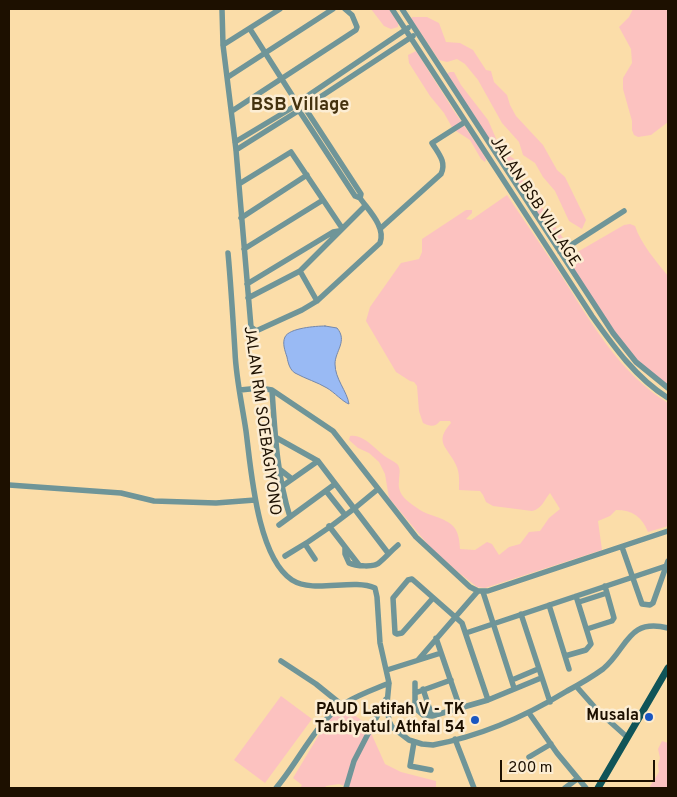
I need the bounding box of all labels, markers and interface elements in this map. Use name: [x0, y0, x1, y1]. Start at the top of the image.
district label: BSB Village: [251, 95, 349, 117]
street label: JALAN BSB VILLAGE: [485, 133, 583, 271]
street label: JALAN RM SOEBAGIYONO: [238, 325, 284, 517]
place label: PAUD Latifah V - TK Tarbiyatul Athfal 54: [315, 701, 465, 739]
place label: Musala: [586, 707, 639, 727]
marker: Musala: [643, 711, 655, 723]
marker: PAUD Latifah V - TK Tarbiyatul Athfal 54: [469, 714, 481, 726]
scale bar: [502, 750, 657, 782]
text: 200 m: [508, 759, 553, 778]

